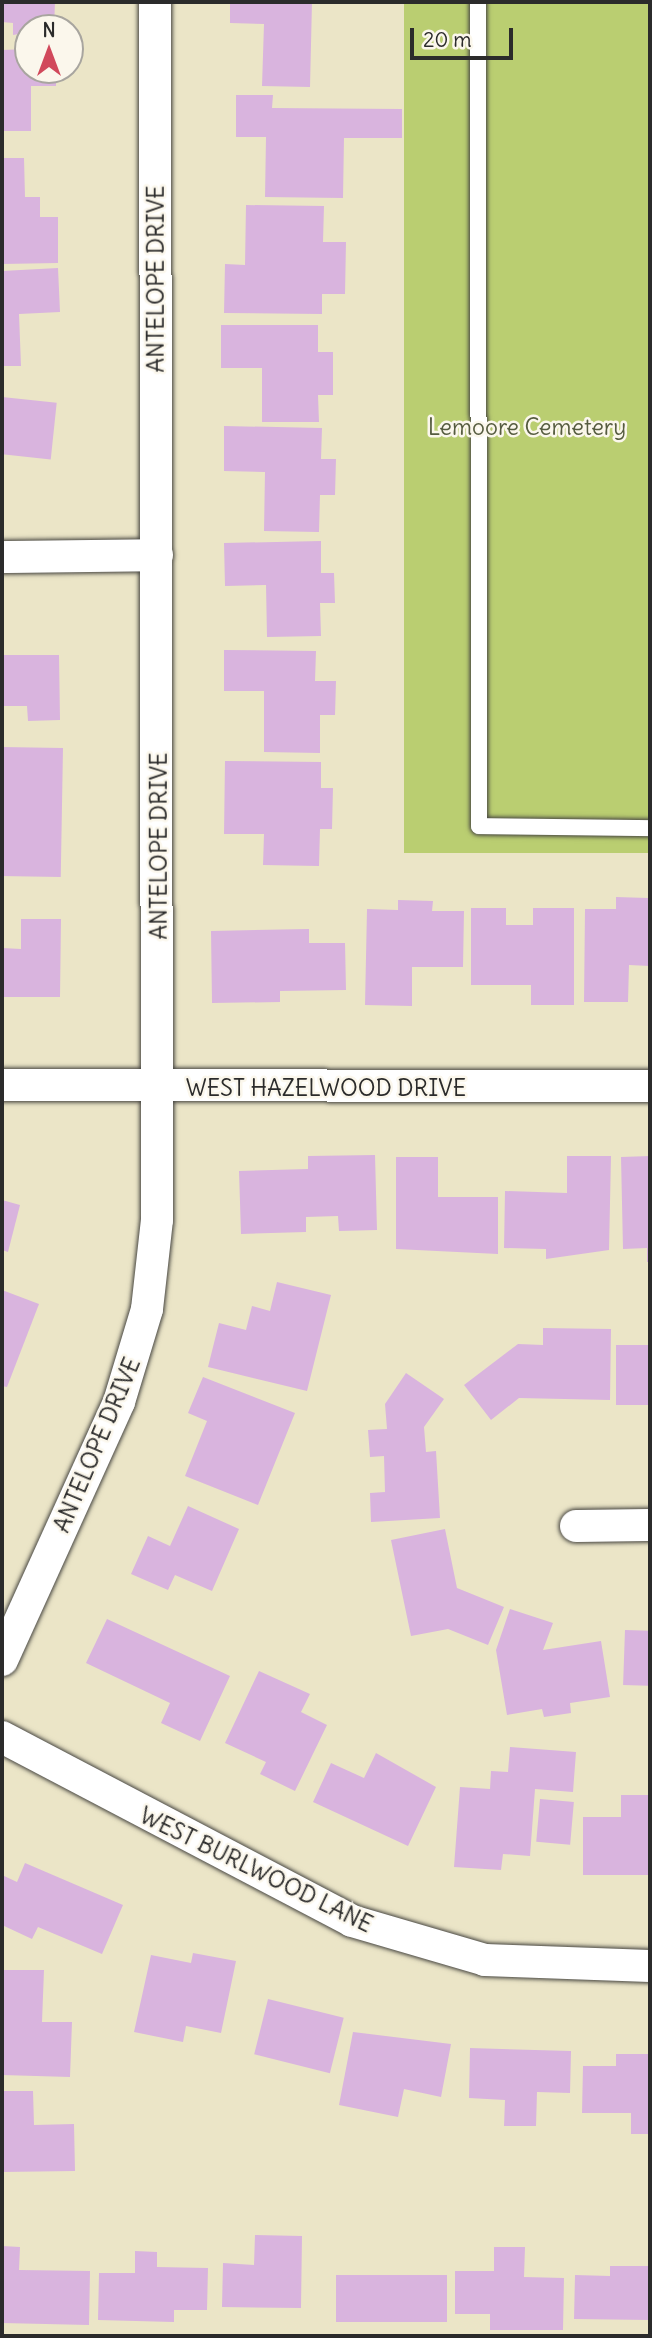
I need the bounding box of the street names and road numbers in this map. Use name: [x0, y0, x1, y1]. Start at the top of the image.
street label: ANTELOPE DRIVE: [142, 185, 170, 373]
street label: ANTELOPE DRIVE: [145, 752, 173, 940]
street label: WEST HAZELWOOD DRIVE: [186, 1074, 466, 1102]
street label: ANTELOPE DRIVE: [48, 1353, 146, 1537]
street label: WEST BURLWOOD LANE: [135, 1802, 377, 1938]

